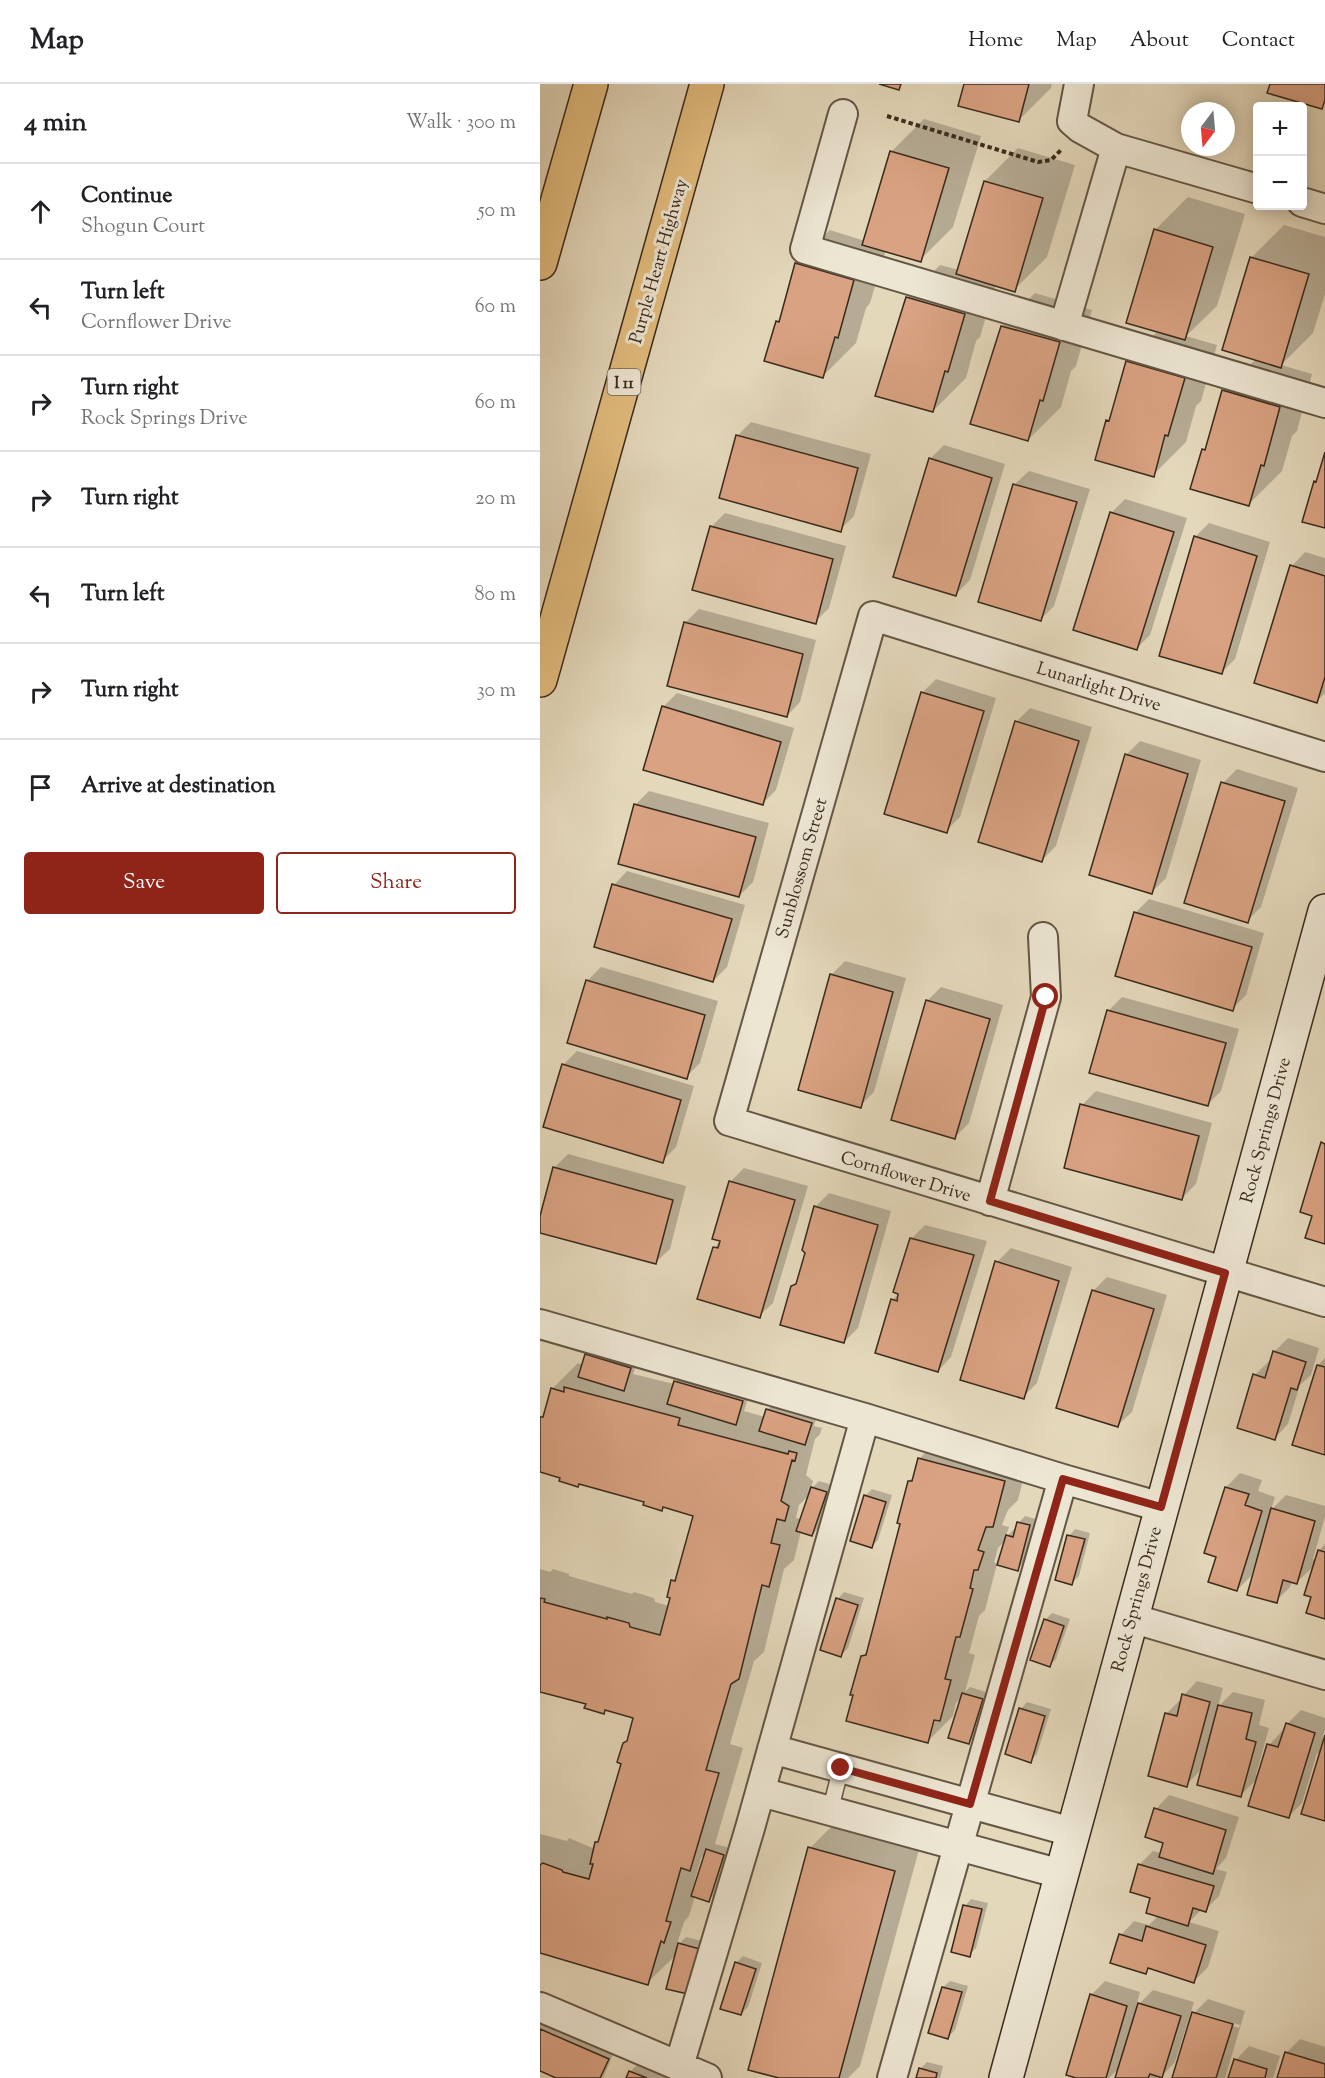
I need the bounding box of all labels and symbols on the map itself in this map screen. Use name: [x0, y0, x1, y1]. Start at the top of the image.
north arrow: [1181, 102, 1235, 156]
street label: Purple Heart Highway: [624, 176, 696, 347]
road number: I 11: [608, 369, 640, 395]
street label: Lunarlight Drive: [1033, 657, 1164, 719]
street label: Sunblossom Street: [770, 795, 835, 942]
route start: [1032, 983, 1058, 1009]
street label: Rock Springs Drive: [1235, 1055, 1299, 1206]
street label: Cornflower Drive: [837, 1146, 974, 1210]
street label: Rock Springs Drive: [1106, 1524, 1170, 1675]
route end: [827, 1754, 853, 1780]

